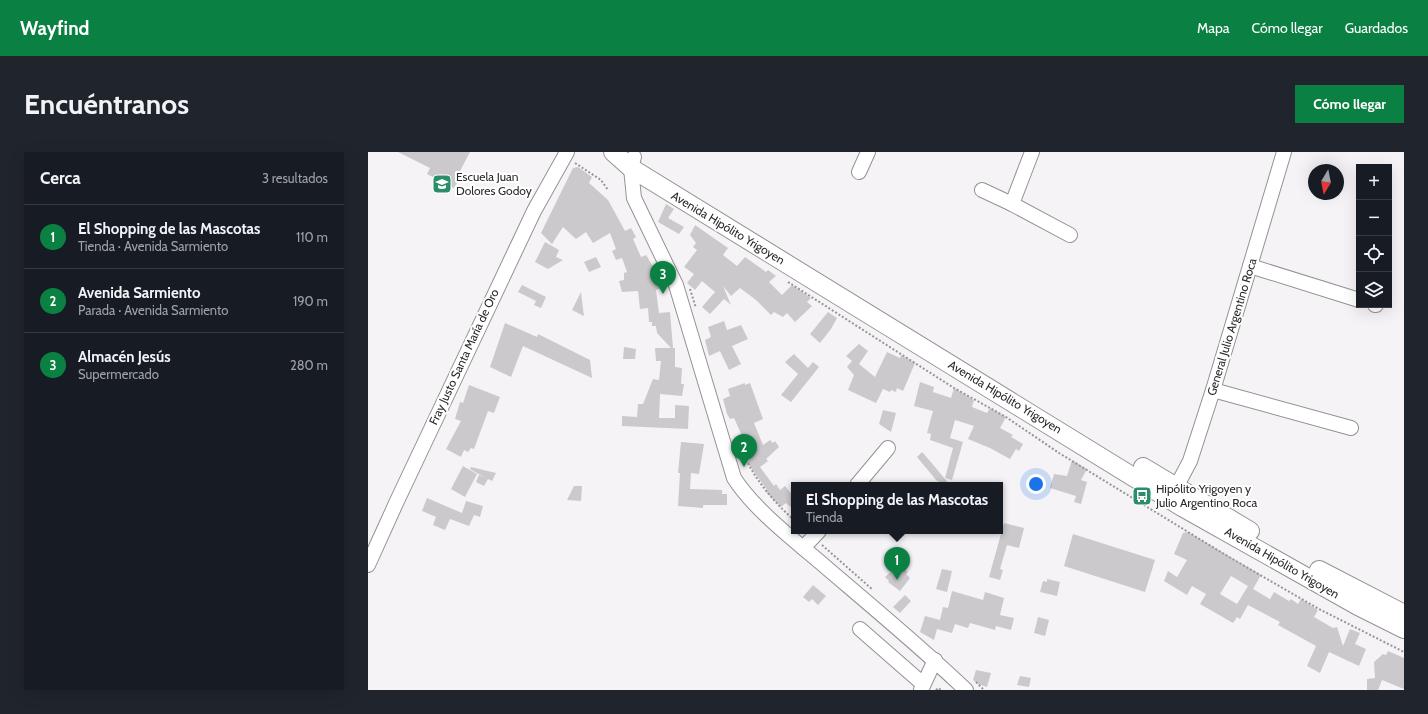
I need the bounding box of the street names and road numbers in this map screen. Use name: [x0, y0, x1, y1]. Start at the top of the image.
street label: Avenida Hipólito Yrigoyen: [669, 188, 788, 268]
street label: General Julio Argentino Roca: [1203, 256, 1260, 397]
street label: Fray Justo Santa María de Oro: [425, 286, 502, 427]
street label: Avenida Hipólito Yrigoyen: [946, 357, 1065, 437]
street label: Avenida Hipólito Yrigoyen: [1222, 524, 1342, 602]

